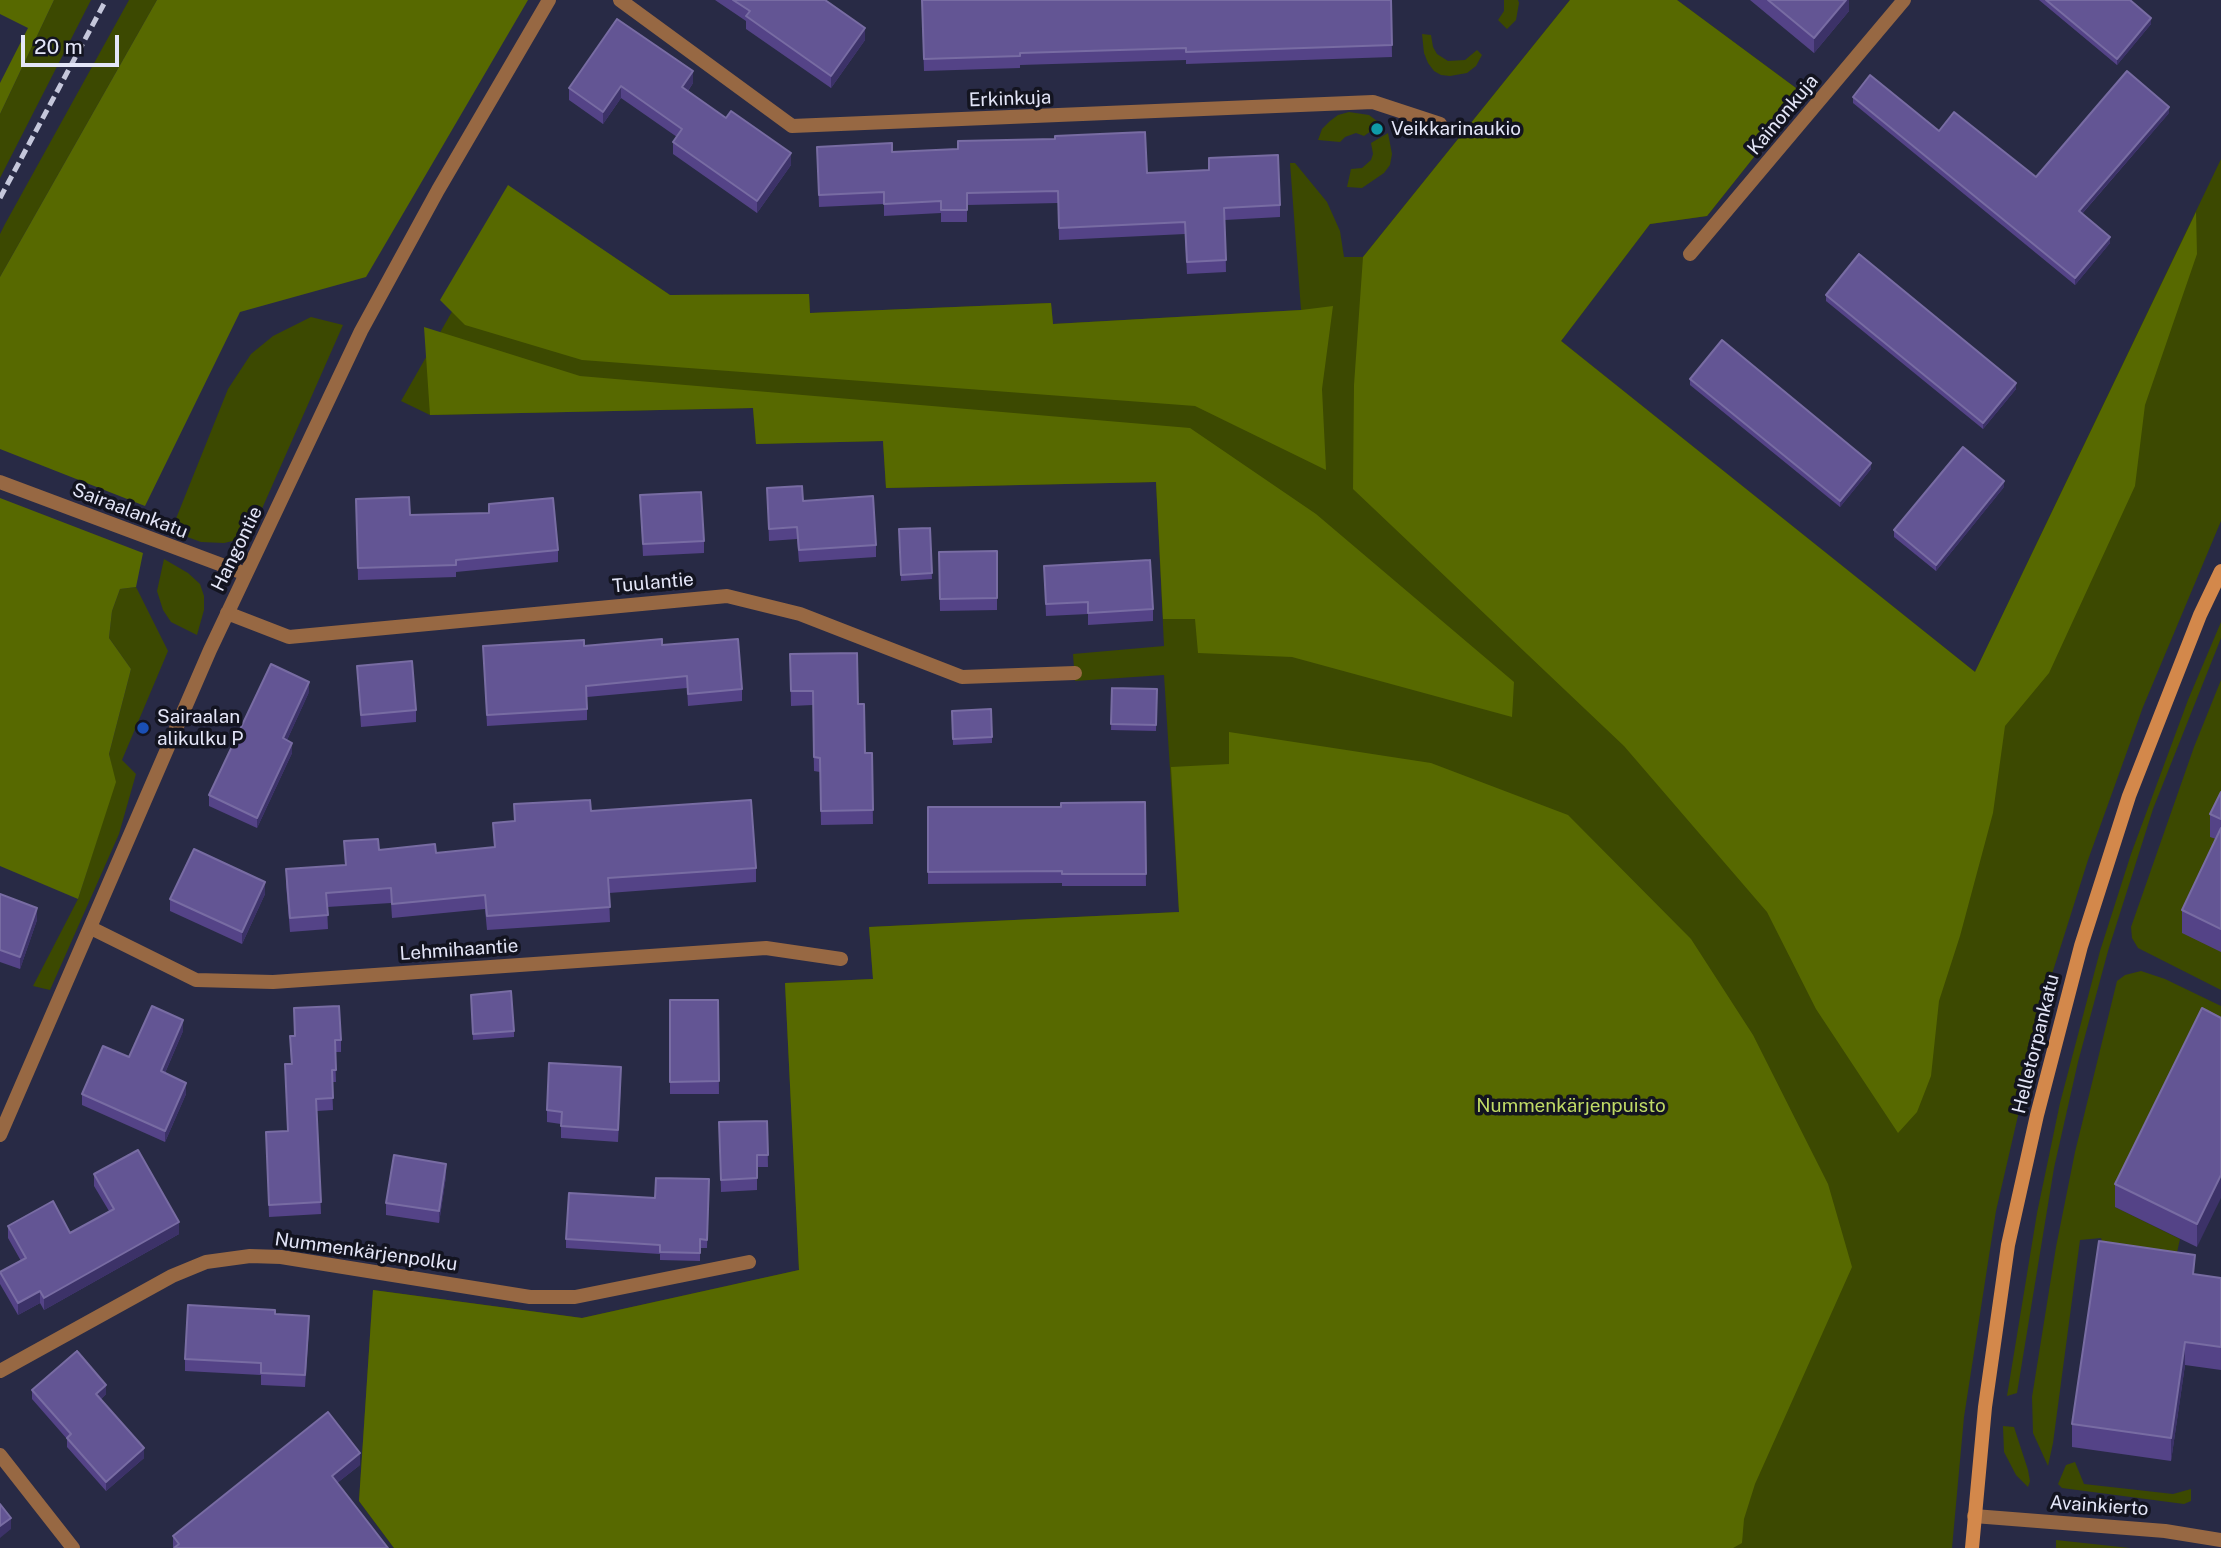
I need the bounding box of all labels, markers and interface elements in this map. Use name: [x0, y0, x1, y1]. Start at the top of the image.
scale bar: [24, 21, 122, 65]
text: 20 m: [34, 34, 83, 59]
street label: Kainonkuja: [1743, 70, 1823, 160]
street label: Erkinkuja: [968, 86, 1052, 112]
place label: Veikkarinaukio: [1391, 118, 1521, 140]
marker: Veikkarinaukio: [1369, 121, 1385, 137]
street label: Sairaalankatu: [69, 478, 191, 544]
street label: Hangontie: [207, 503, 267, 595]
street label: Tuulantie: [611, 568, 695, 598]
place label: Sairaalan alikulku P: [157, 706, 243, 750]
marker: Sairaalan alikulku P: [135, 720, 151, 736]
street label: Lehmihaantie: [399, 934, 519, 966]
street label: Helletorpankatu: [2008, 972, 2064, 1116]
park label: Nummenkärjenpuisto: [1476, 1095, 1666, 1117]
street label: Nummenkärjenpolku: [273, 1228, 459, 1276]
street label: Avainkierto: [2049, 1491, 2149, 1521]

